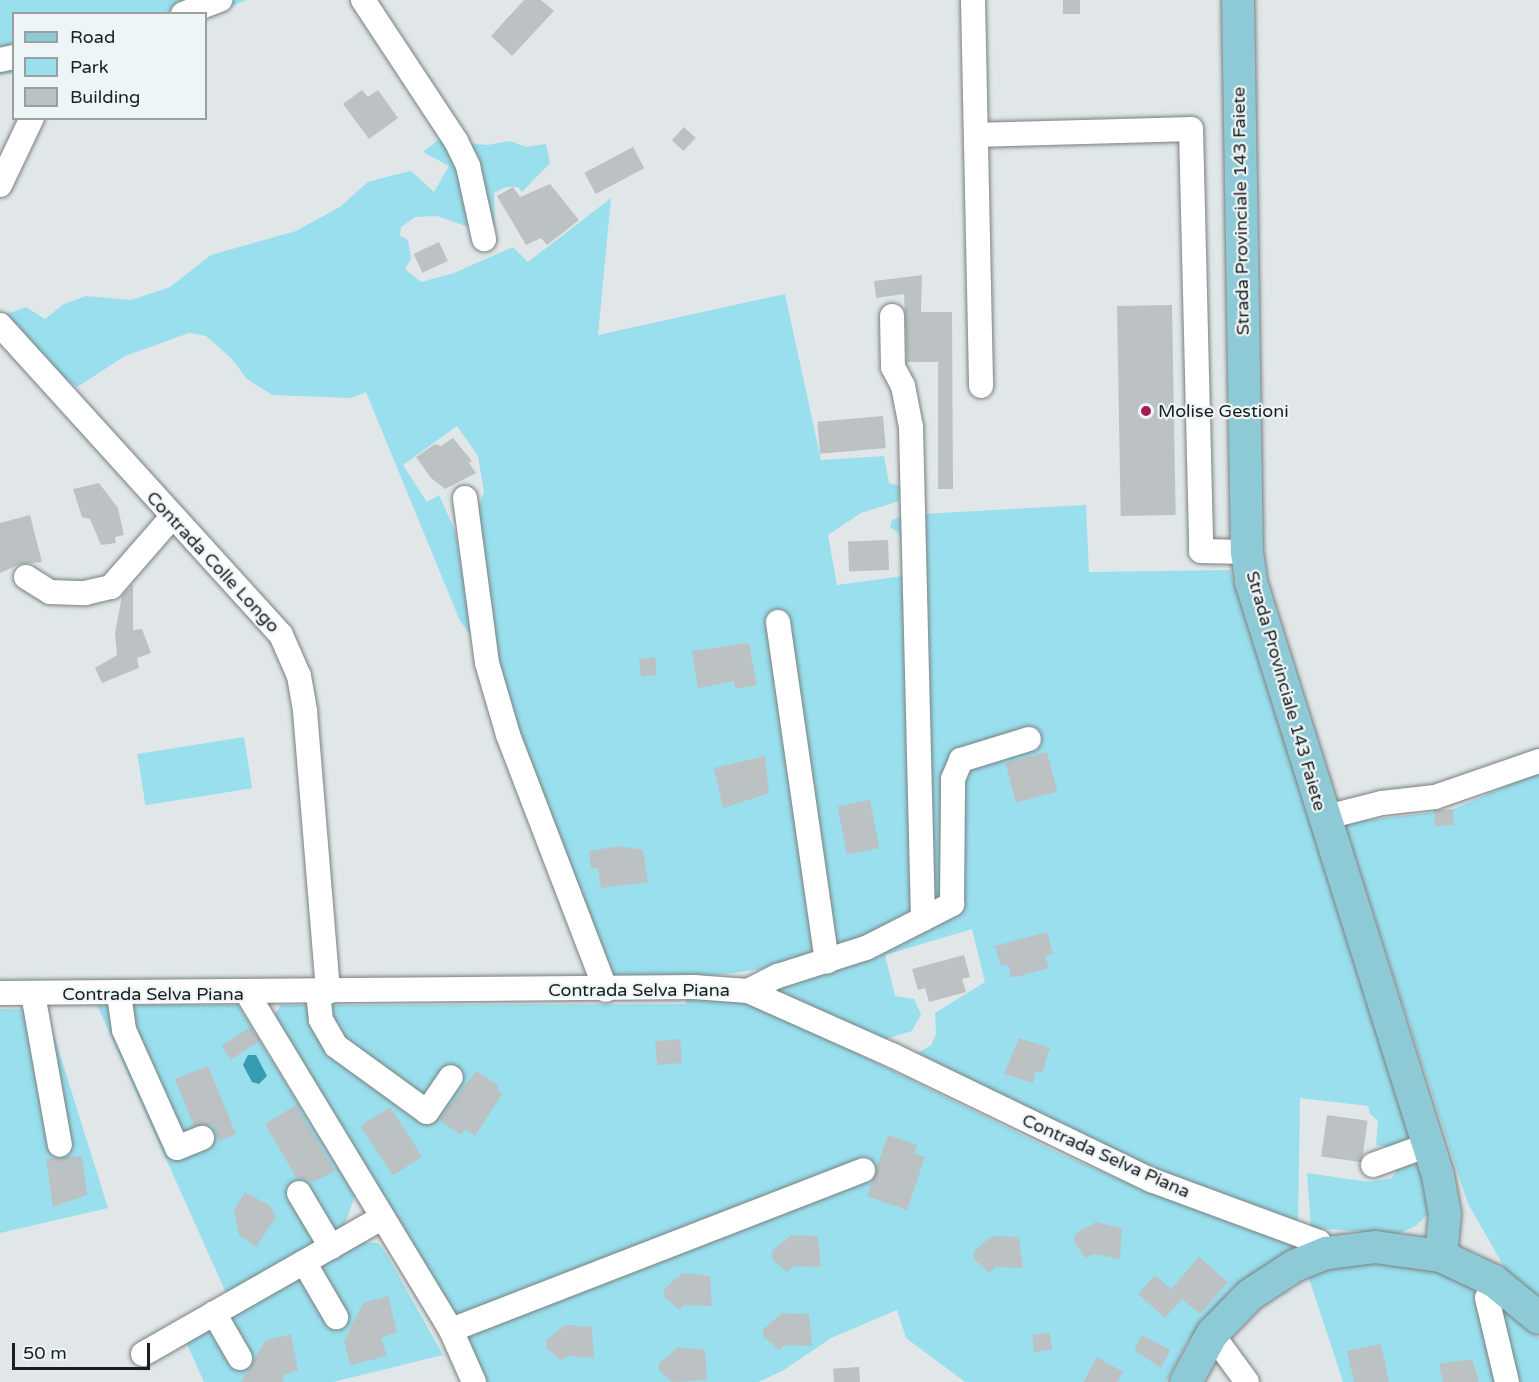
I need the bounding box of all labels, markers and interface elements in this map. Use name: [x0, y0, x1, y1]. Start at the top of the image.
legend: [12, 12, 207, 120]
text: Road: [70, 26, 115, 48]
text: Park: [70, 56, 108, 78]
text: Building: [70, 86, 140, 108]
street label: Strada Provinciale 143 Faiete: [1228, 87, 1254, 335]
place label: Molise Gestioni: [1158, 400, 1289, 422]
marker: Molise Gestioni: [1139, 404, 1153, 418]
street label: Contrada Colle Longo: [142, 487, 284, 637]
street label: Strada Provinciale 143 Faiete: [1241, 569, 1331, 813]
street label: Contrada Selva Piana: [548, 979, 730, 1001]
street label: Contrada Selva Piana: [62, 983, 244, 1005]
street label: Contrada Selva Piana: [1019, 1109, 1193, 1203]
scale bar: [15, 1331, 153, 1369]
text: 50 m: [23, 1342, 67, 1364]

